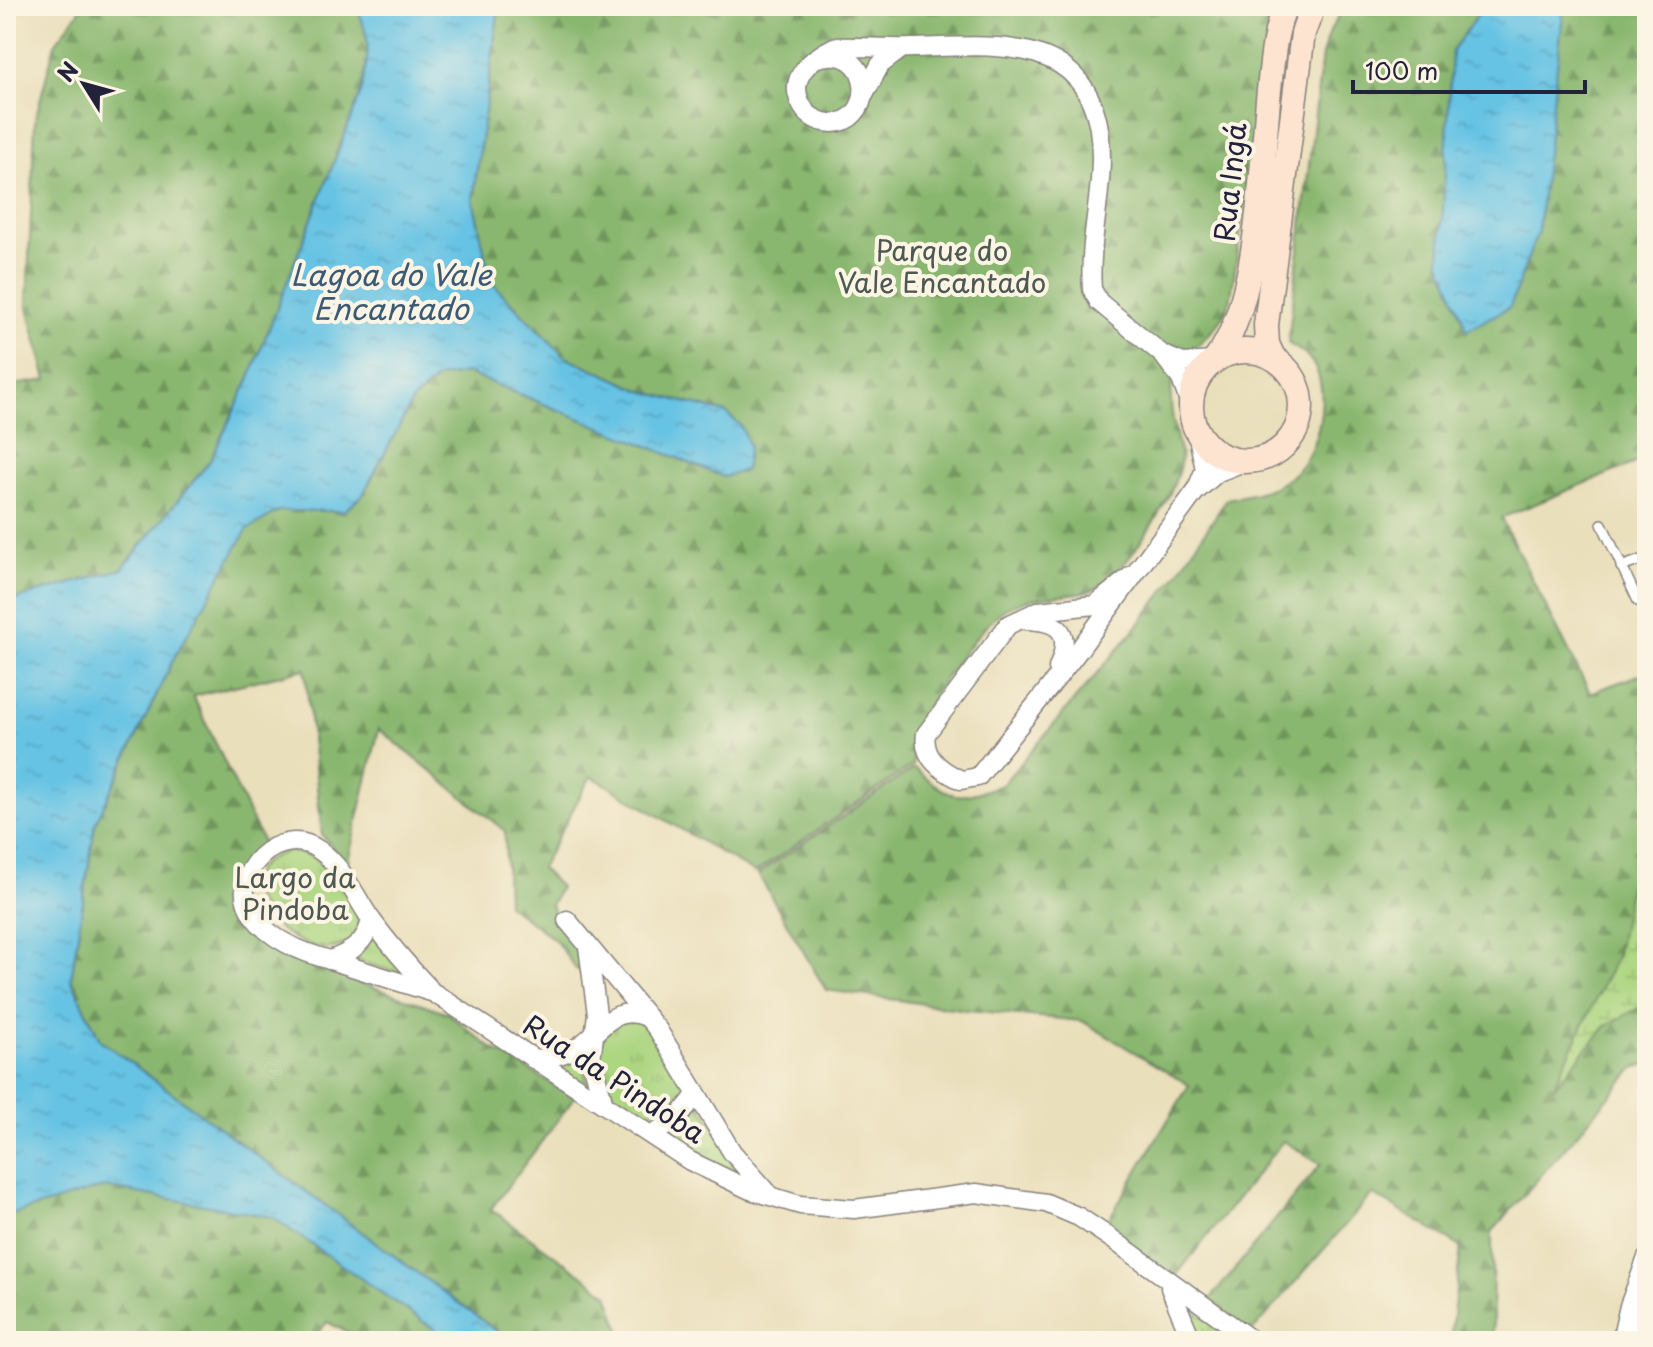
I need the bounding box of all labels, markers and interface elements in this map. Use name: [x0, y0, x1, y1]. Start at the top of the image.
north arrow: [44, 44, 124, 124]
scale bar: [1353, 44, 1585, 94]
text: 100 m: [1365, 52, 1438, 88]
text: N: [48, 54, 85, 88]
street label: Rua Ingá: [1201, 120, 1257, 244]
park label: Parque do Vale Encantado: [838, 228, 1046, 303]
water label: Lagoa do Vale Encantado: [291, 251, 493, 330]
park label: Largo da Pindoba: [234, 855, 356, 930]
street label: Rua da Pindoba: [515, 1003, 715, 1153]

